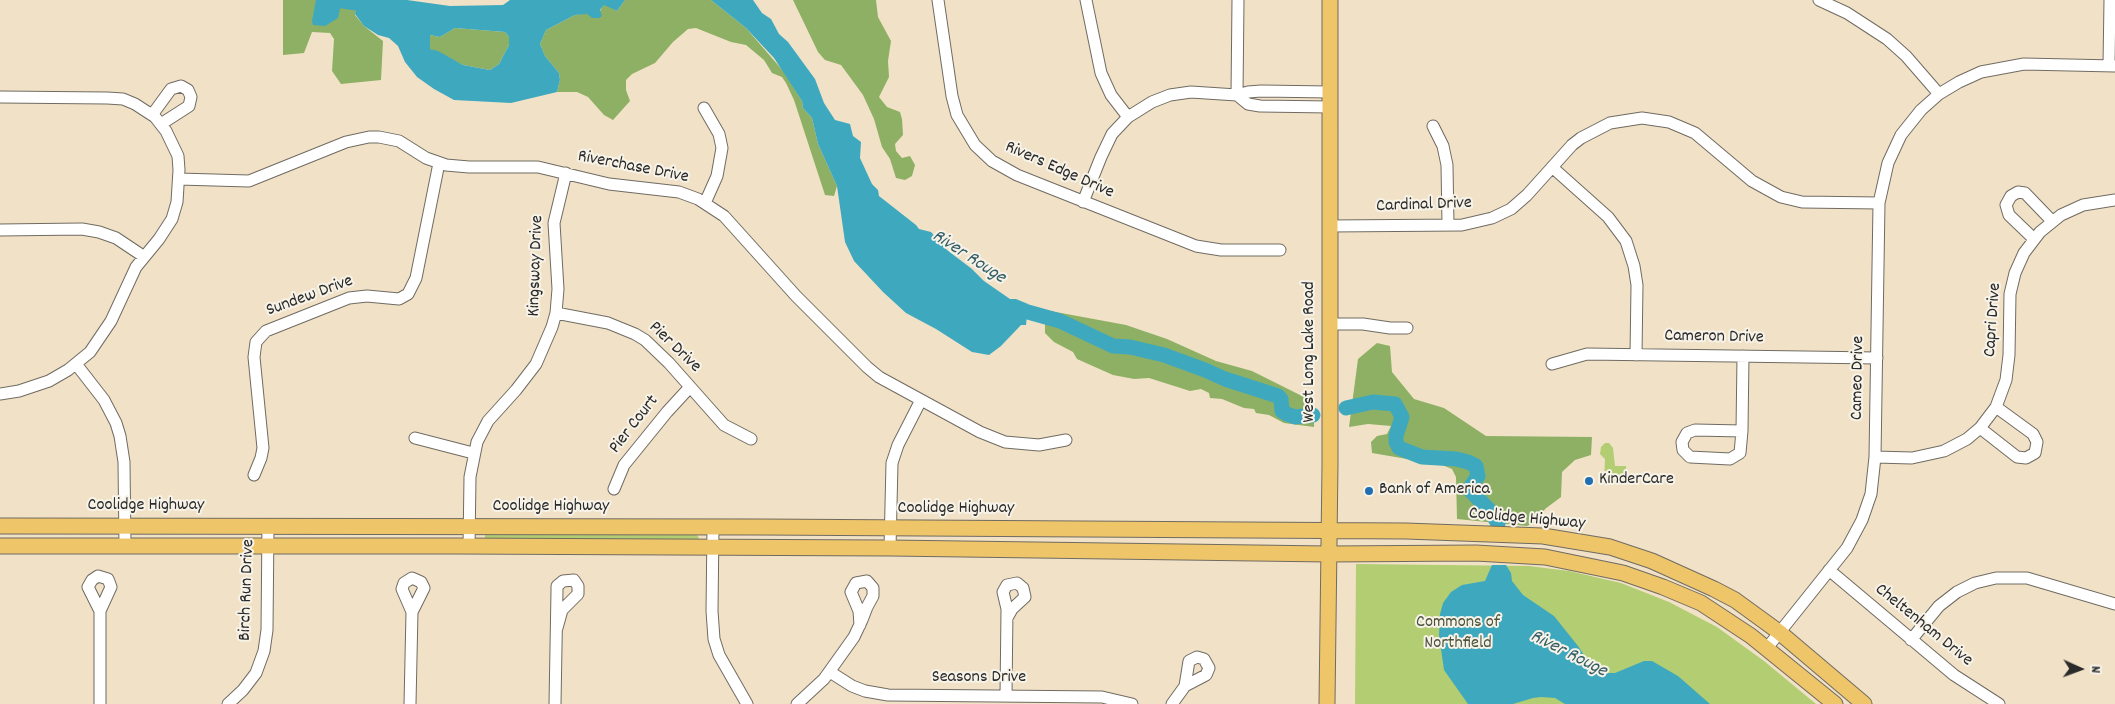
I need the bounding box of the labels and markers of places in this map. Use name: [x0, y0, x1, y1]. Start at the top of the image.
place label: KinderCare: [1599, 470, 1674, 492]
marker: KinderCare: [1583, 475, 1595, 487]
place label: Bank of America: [1379, 480, 1490, 502]
marker: Bank of America: [1363, 485, 1375, 497]

